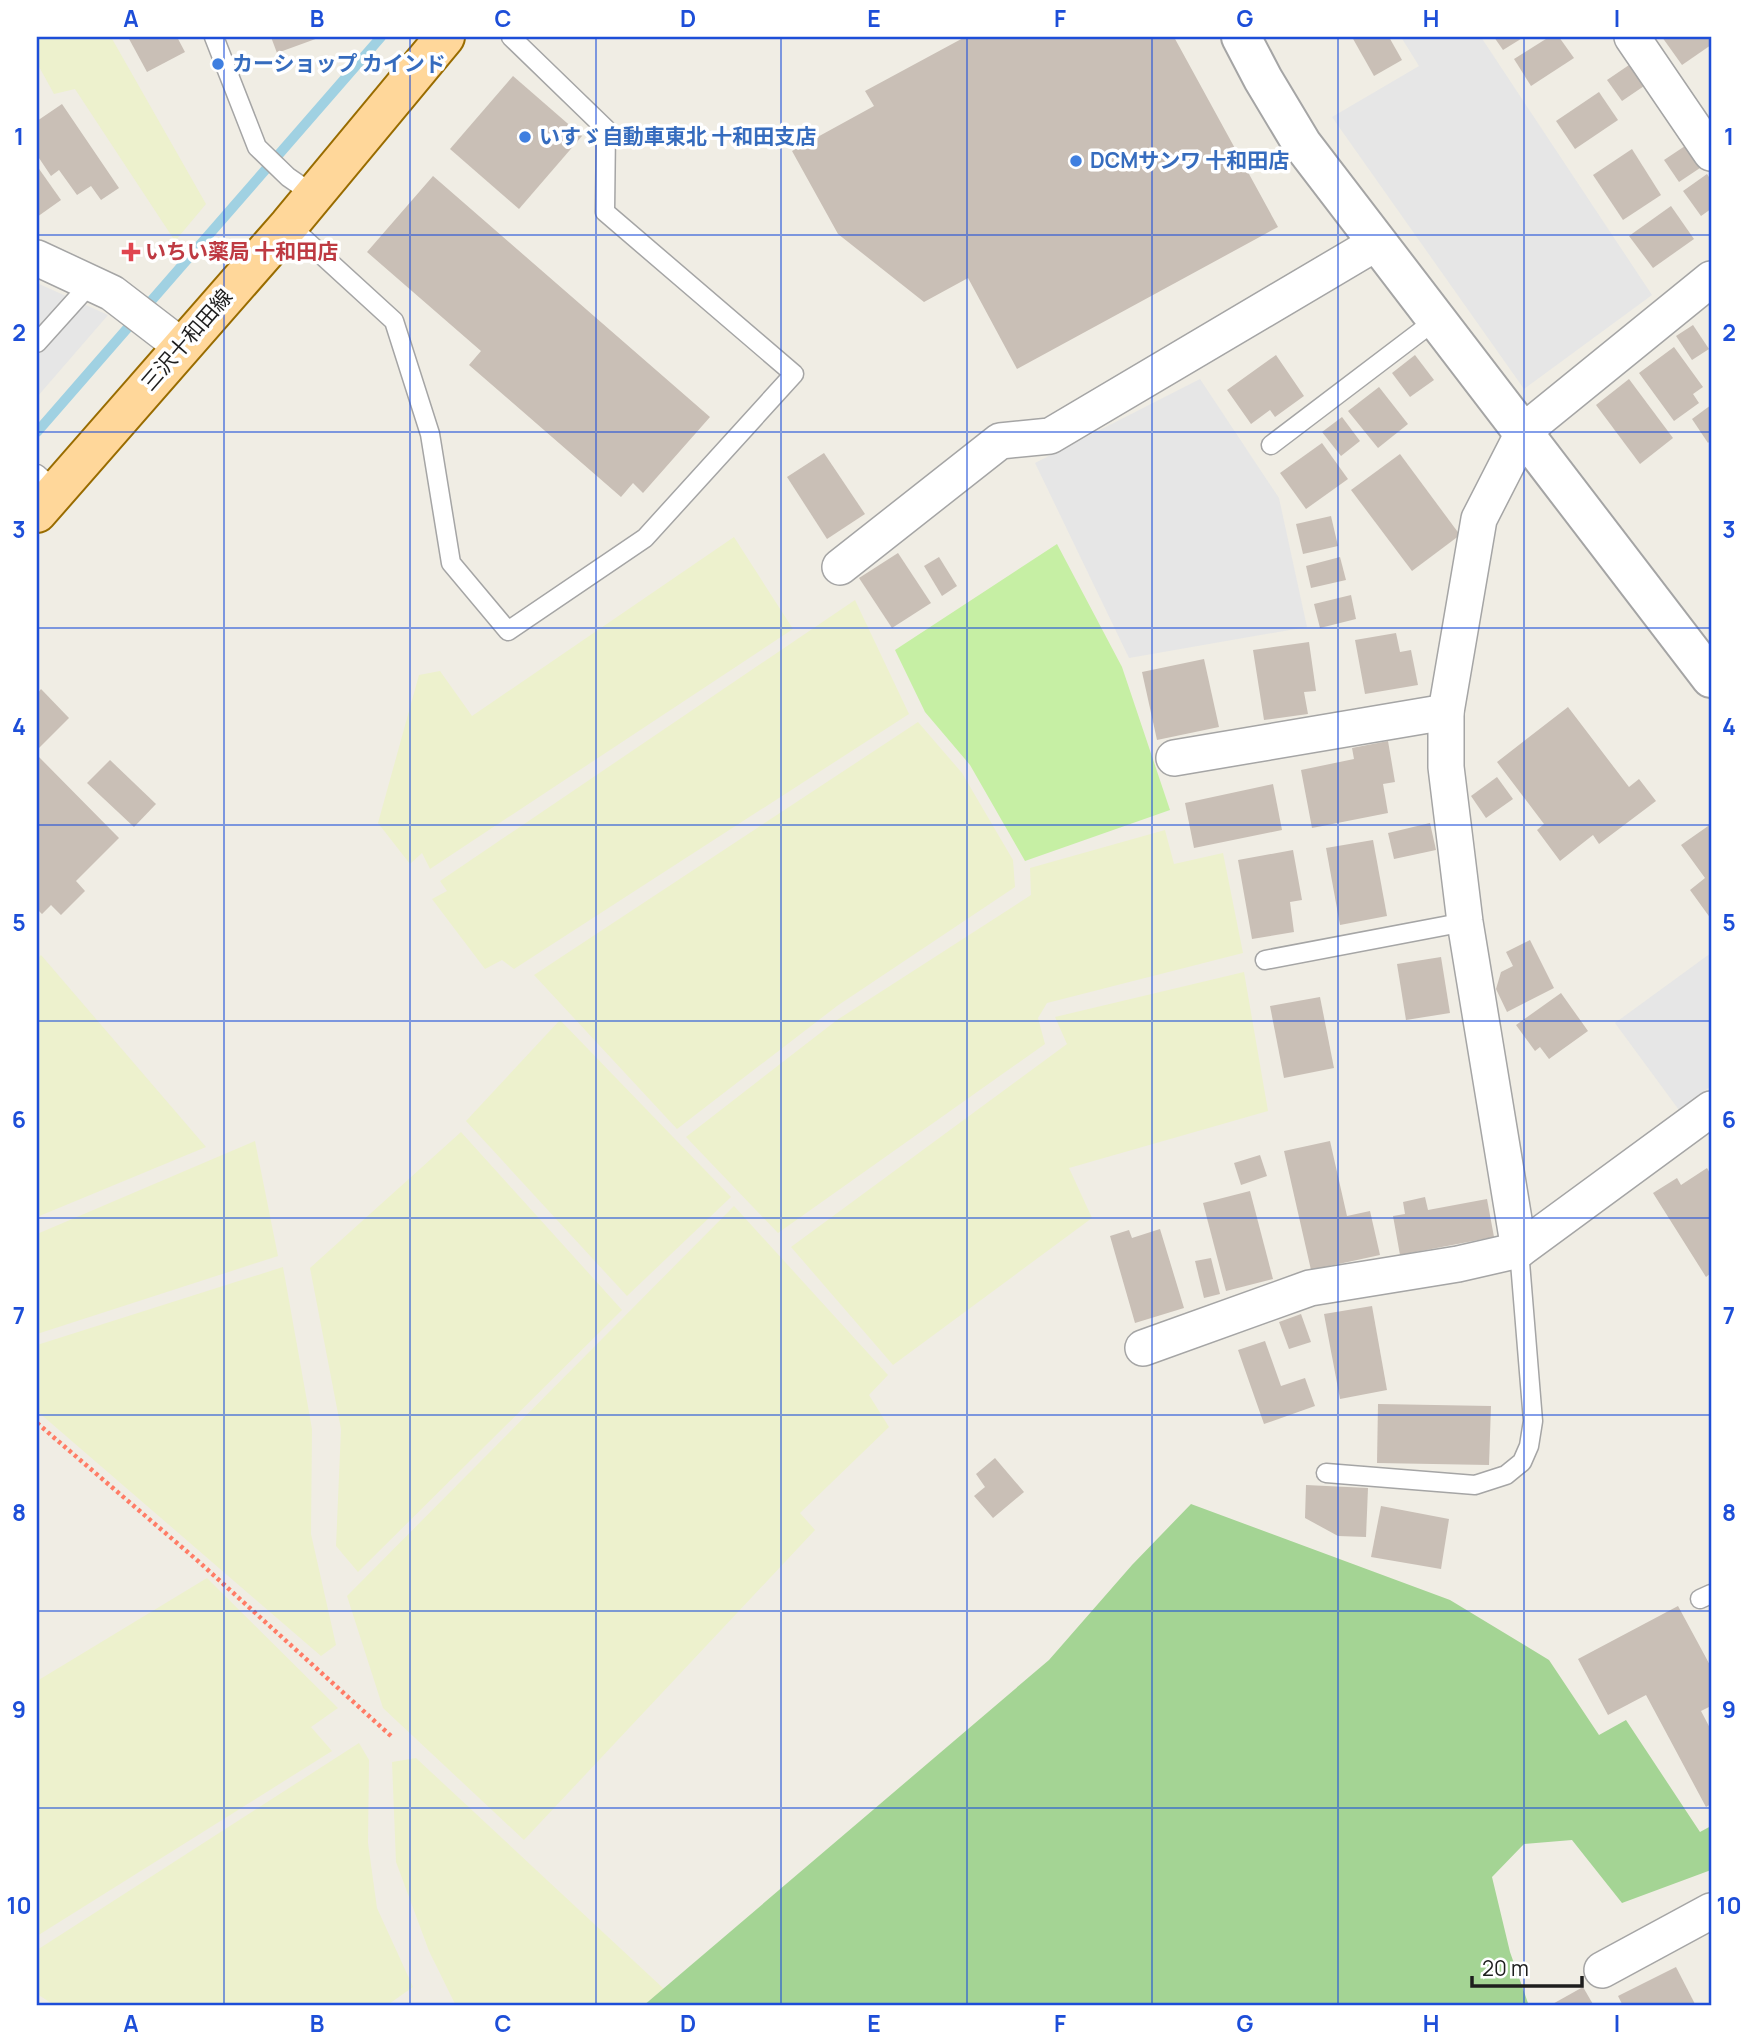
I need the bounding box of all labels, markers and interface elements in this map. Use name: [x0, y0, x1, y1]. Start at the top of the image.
text: A: [123, 2, 139, 34]
text: B: [310, 2, 324, 34]
text: C: [495, 2, 512, 34]
text: D: [680, 2, 696, 34]
text: E: [867, 2, 881, 34]
text: F: [1054, 2, 1066, 34]
text: G: [1237, 2, 1254, 34]
text: H: [1423, 2, 1439, 34]
text: I: [1614, 2, 1620, 34]
place label: カーショップ カインド: [232, 49, 446, 77]
marker: カーショップ カインド: [210, 56, 226, 72]
text: 1: [14, 120, 24, 152]
text: 1: [1724, 120, 1734, 152]
place label: いすゞ自動車東北 十和田支店: [539, 122, 816, 150]
marker: いすゞ自動車東北 十和田支店: [517, 129, 533, 145]
place label: DCMサンワ 十和田店: [1090, 146, 1289, 174]
marker: DCMサンワ 十和田店: [1068, 153, 1084, 169]
place label: いちい薬局 十和田店: [145, 237, 338, 265]
marker: いちい薬局 十和田店: [123, 244, 139, 260]
street label: 三沢十和田線: [134, 283, 238, 396]
text: 2: [12, 316, 26, 348]
text: 2: [1722, 316, 1736, 348]
text: 3: [12, 513, 26, 545]
text: 3: [1722, 513, 1736, 545]
text: 4: [12, 710, 26, 742]
text: 4: [1722, 710, 1736, 742]
text: 5: [12, 906, 26, 938]
text: 5: [1722, 906, 1736, 938]
text: 6: [12, 1103, 26, 1135]
text: 6: [1722, 1103, 1736, 1135]
text: 7: [13, 1299, 25, 1331]
text: 7: [1723, 1299, 1735, 1331]
text: 8: [12, 1496, 26, 1528]
text: 8: [1722, 1496, 1736, 1528]
text: 9: [12, 1693, 26, 1725]
text: 9: [1722, 1693, 1736, 1725]
text: 10: [6, 1889, 32, 1921]
text: 10: [1716, 1889, 1742, 1921]
scale bar: [1472, 1945, 1582, 1989]
text: 20 m: [1482, 1954, 1529, 1982]
text: A: [123, 2007, 139, 2039]
text: B: [310, 2007, 324, 2039]
text: C: [495, 2007, 512, 2039]
text: D: [680, 2007, 696, 2039]
text: E: [867, 2007, 881, 2039]
text: F: [1054, 2007, 1066, 2039]
text: G: [1237, 2007, 1254, 2039]
text: H: [1423, 2007, 1439, 2039]
text: I: [1614, 2007, 1620, 2039]

